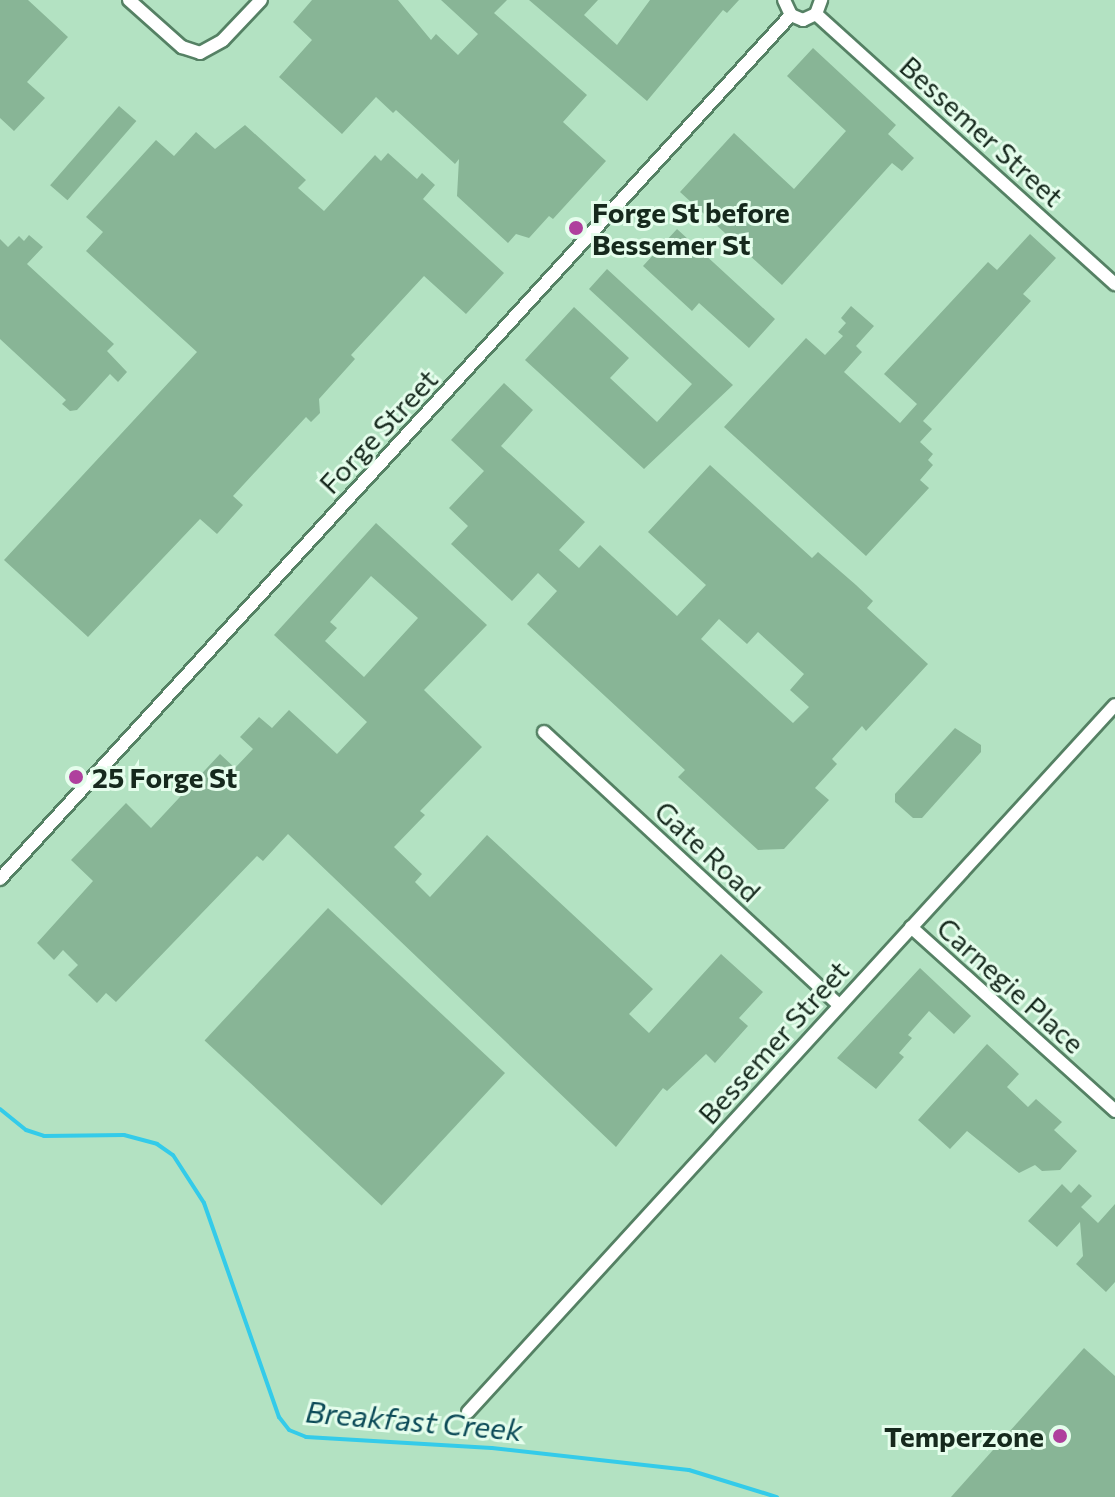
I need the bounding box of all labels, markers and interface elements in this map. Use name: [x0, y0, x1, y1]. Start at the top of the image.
street label: Bessemer Street: [893, 49, 1071, 213]
place label: Forge St before Bessemer St: [592, 195, 790, 261]
marker: Forge St before Bessemer St: [567, 219, 585, 237]
street label: Forge Street: [312, 362, 444, 500]
place label: 25 Forge St: [92, 760, 237, 794]
marker: 25 Forge St: [67, 768, 85, 786]
street label: Gate Road: [648, 794, 768, 908]
street label: Carnegie Place: [931, 910, 1091, 1060]
street label: Bessemer Street: [691, 953, 855, 1131]
water label: Breakfast Creek: [304, 1393, 524, 1447]
place label: Temperzone: [884, 1419, 1044, 1453]
marker: Temperzone: [1051, 1427, 1069, 1445]

